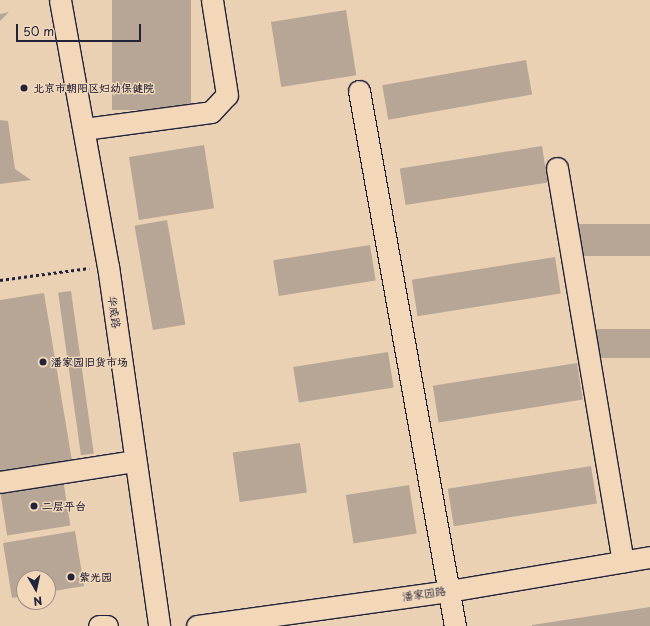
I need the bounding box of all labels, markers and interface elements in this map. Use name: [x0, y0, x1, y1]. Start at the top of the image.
scale bar: [18, 16, 143, 42]
text: 50 m: [23, 22, 54, 40]
place label: 北京市朝阳区妇幼保健院: [33, 81, 154, 95]
marker: 北京市朝阳区妇幼保健院: [18, 82, 30, 94]
street label: 华威路: [105, 295, 123, 329]
place label: 潘家园旧货市场: [51, 355, 128, 369]
marker: 潘家园旧货市场: [38, 357, 48, 367]
place label: 二层平台: [42, 499, 86, 513]
marker: 二层平台: [29, 501, 39, 511]
north arrow: [16, 570, 56, 610]
place label: 紫光园: [79, 570, 112, 584]
marker: 紫光园: [66, 572, 76, 582]
street label: 潘家园路: [401, 584, 447, 604]
text: N: [32, 592, 43, 610]

